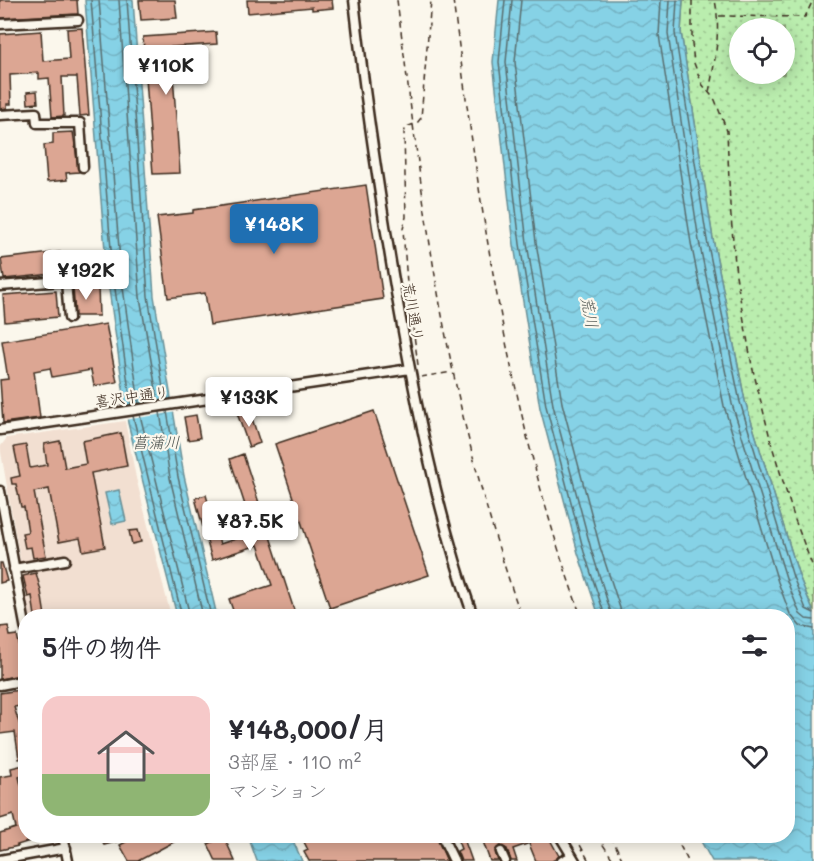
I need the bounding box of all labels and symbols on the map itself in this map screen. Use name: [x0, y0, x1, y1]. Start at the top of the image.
pin: ¥110K: [124, 45, 208, 96]
pin: ¥148K: [232, 204, 316, 255]
pin: ¥192K: [44, 250, 128, 301]
street label: 荒川通り: [399, 281, 429, 343]
water label: 荒川: [577, 294, 604, 330]
pin: ¥133K: [207, 377, 291, 428]
street label: 喜沢中通り: [93, 381, 170, 411]
water label: 菖蒲川: [132, 431, 180, 452]
pin: ¥87.5K: [201, 501, 299, 552]

